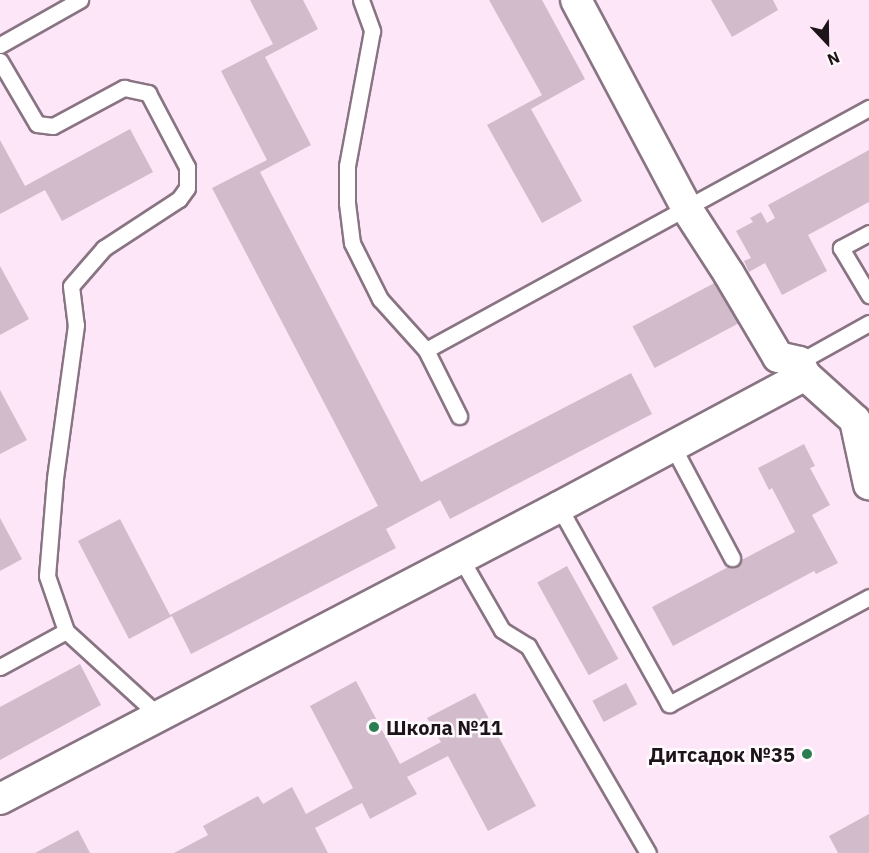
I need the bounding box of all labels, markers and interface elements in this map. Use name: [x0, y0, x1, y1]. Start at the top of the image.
north arrow: [797, 12, 857, 72]
text: N: [825, 47, 843, 70]
place label: Школа №11: [386, 715, 503, 739]
marker: Школа №11: [367, 720, 381, 734]
place label: Дитсадок №35: [649, 742, 795, 766]
marker: Дитсадок №35: [800, 747, 814, 761]

